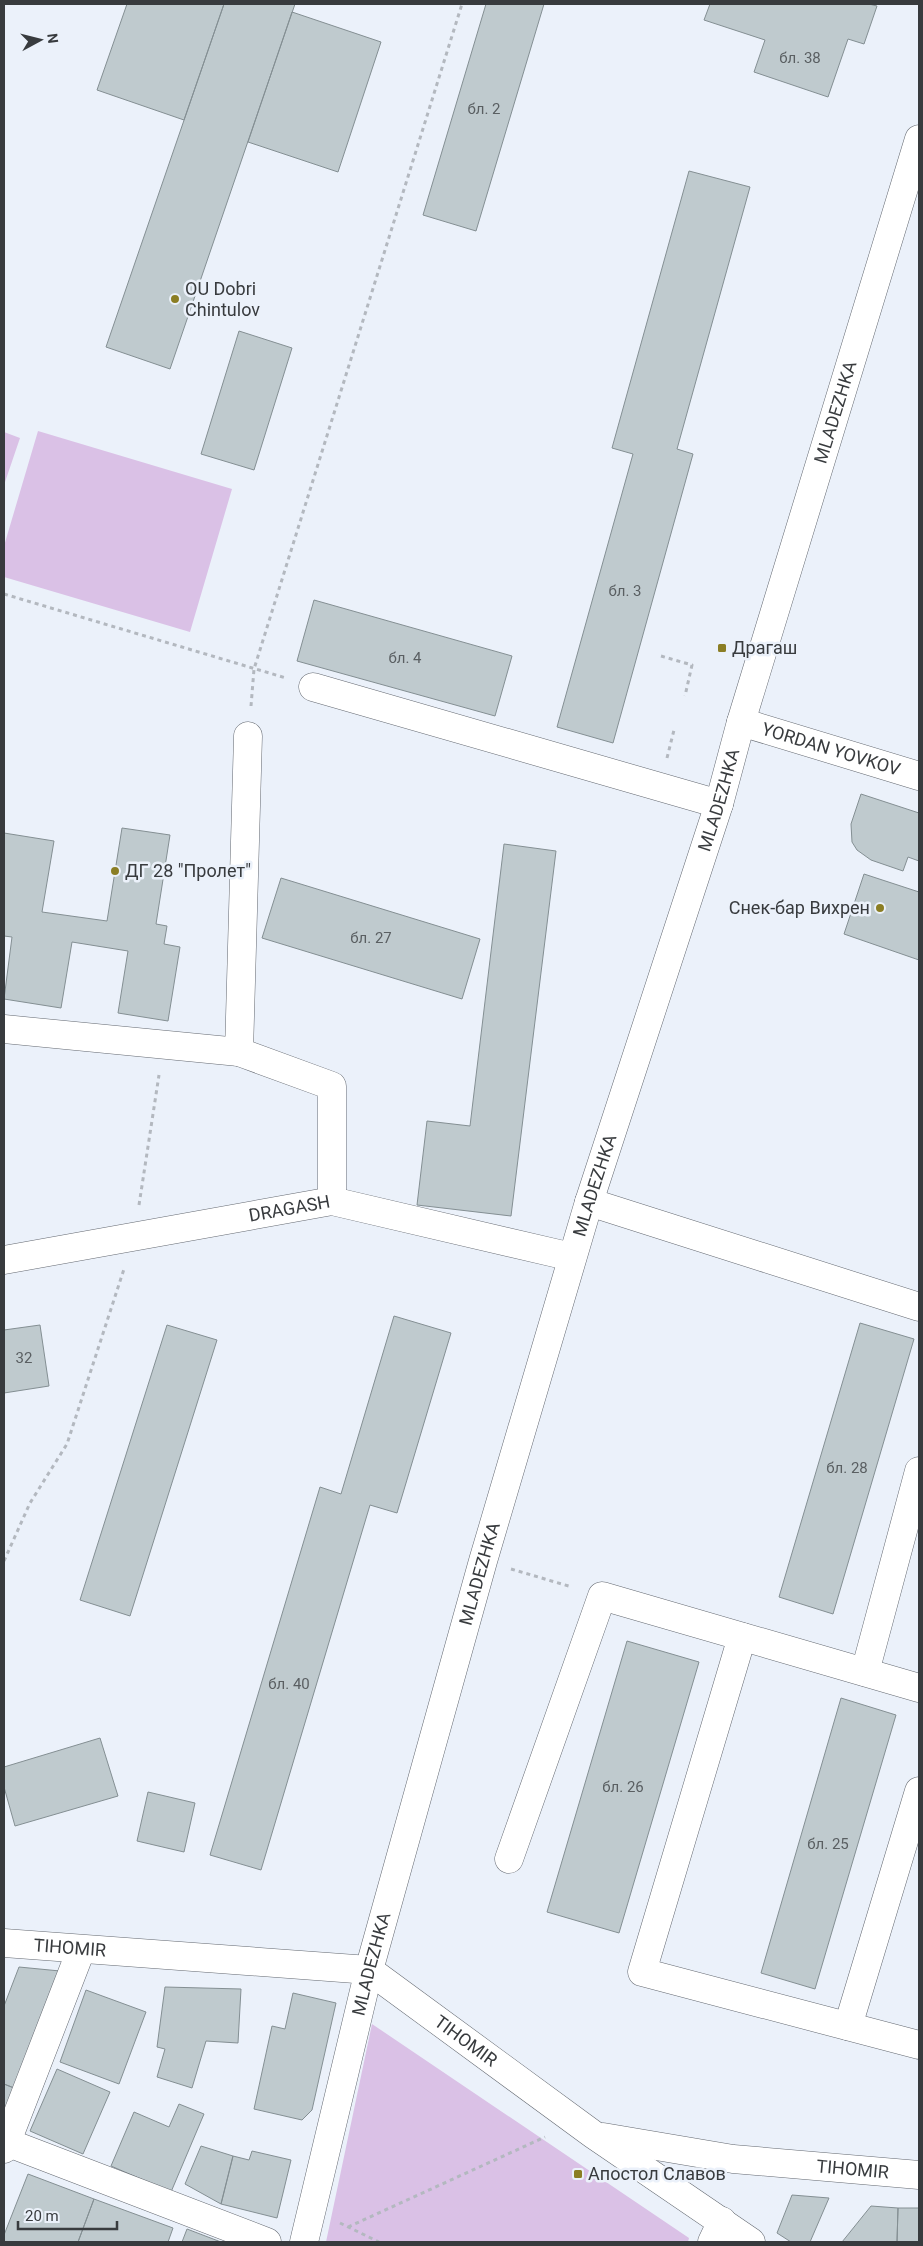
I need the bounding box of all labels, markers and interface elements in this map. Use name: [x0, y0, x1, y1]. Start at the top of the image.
north arrow: [15, 15, 65, 65]
text: N: [44, 33, 61, 44]
house number: бл. 38: [779, 49, 821, 67]
house number: бл. 2: [467, 100, 501, 118]
place label: OU Dobri Chintulov: [185, 278, 260, 320]
marker: OU Dobri Chintulov: [169, 293, 181, 305]
street label: MLADEZHKA: [810, 358, 861, 466]
house number: бл. 3: [608, 582, 642, 600]
place label: Драгаш: [732, 637, 797, 658]
marker: Драгаш: [716, 642, 728, 654]
house number: бл. 4: [388, 649, 422, 667]
street label: YORDAN YOVKOV: [759, 718, 903, 780]
street label: MLADEZHKA: [693, 746, 743, 854]
place label: ДГ 28 "Пролет": [125, 860, 251, 881]
marker: ДГ 28 "Пролет": [109, 865, 121, 877]
place label: Снек-бар Вихрен: [729, 897, 870, 918]
marker: Снек-бар Вихрен: [874, 902, 886, 914]
house number: бл. 27: [350, 929, 392, 947]
street label: MLADEZHKA: [568, 1131, 620, 1239]
street label: DRAGASH: [247, 1191, 332, 1226]
house number: 32: [16, 1349, 32, 1367]
house number: бл. 28: [826, 1459, 868, 1477]
street label: MLADEZHKA: [455, 1519, 504, 1628]
house number: бл. 40: [268, 1675, 310, 1693]
house number: бл. 26: [602, 1778, 644, 1796]
house number: бл. 25: [807, 1835, 849, 1853]
street label: MLADEZHKA: [347, 1910, 395, 2018]
street label: TIHOMIR: [33, 1934, 107, 1961]
street label: TIHOMIR: [431, 2011, 502, 2070]
street label: TIHOMIR: [816, 2155, 890, 2182]
place label: Апостол Славов: [588, 2163, 726, 2184]
marker: Апостол Славов: [572, 2168, 584, 2180]
scale bar: [18, 2198, 116, 2230]
text: 20 m: [25, 2207, 59, 2225]

